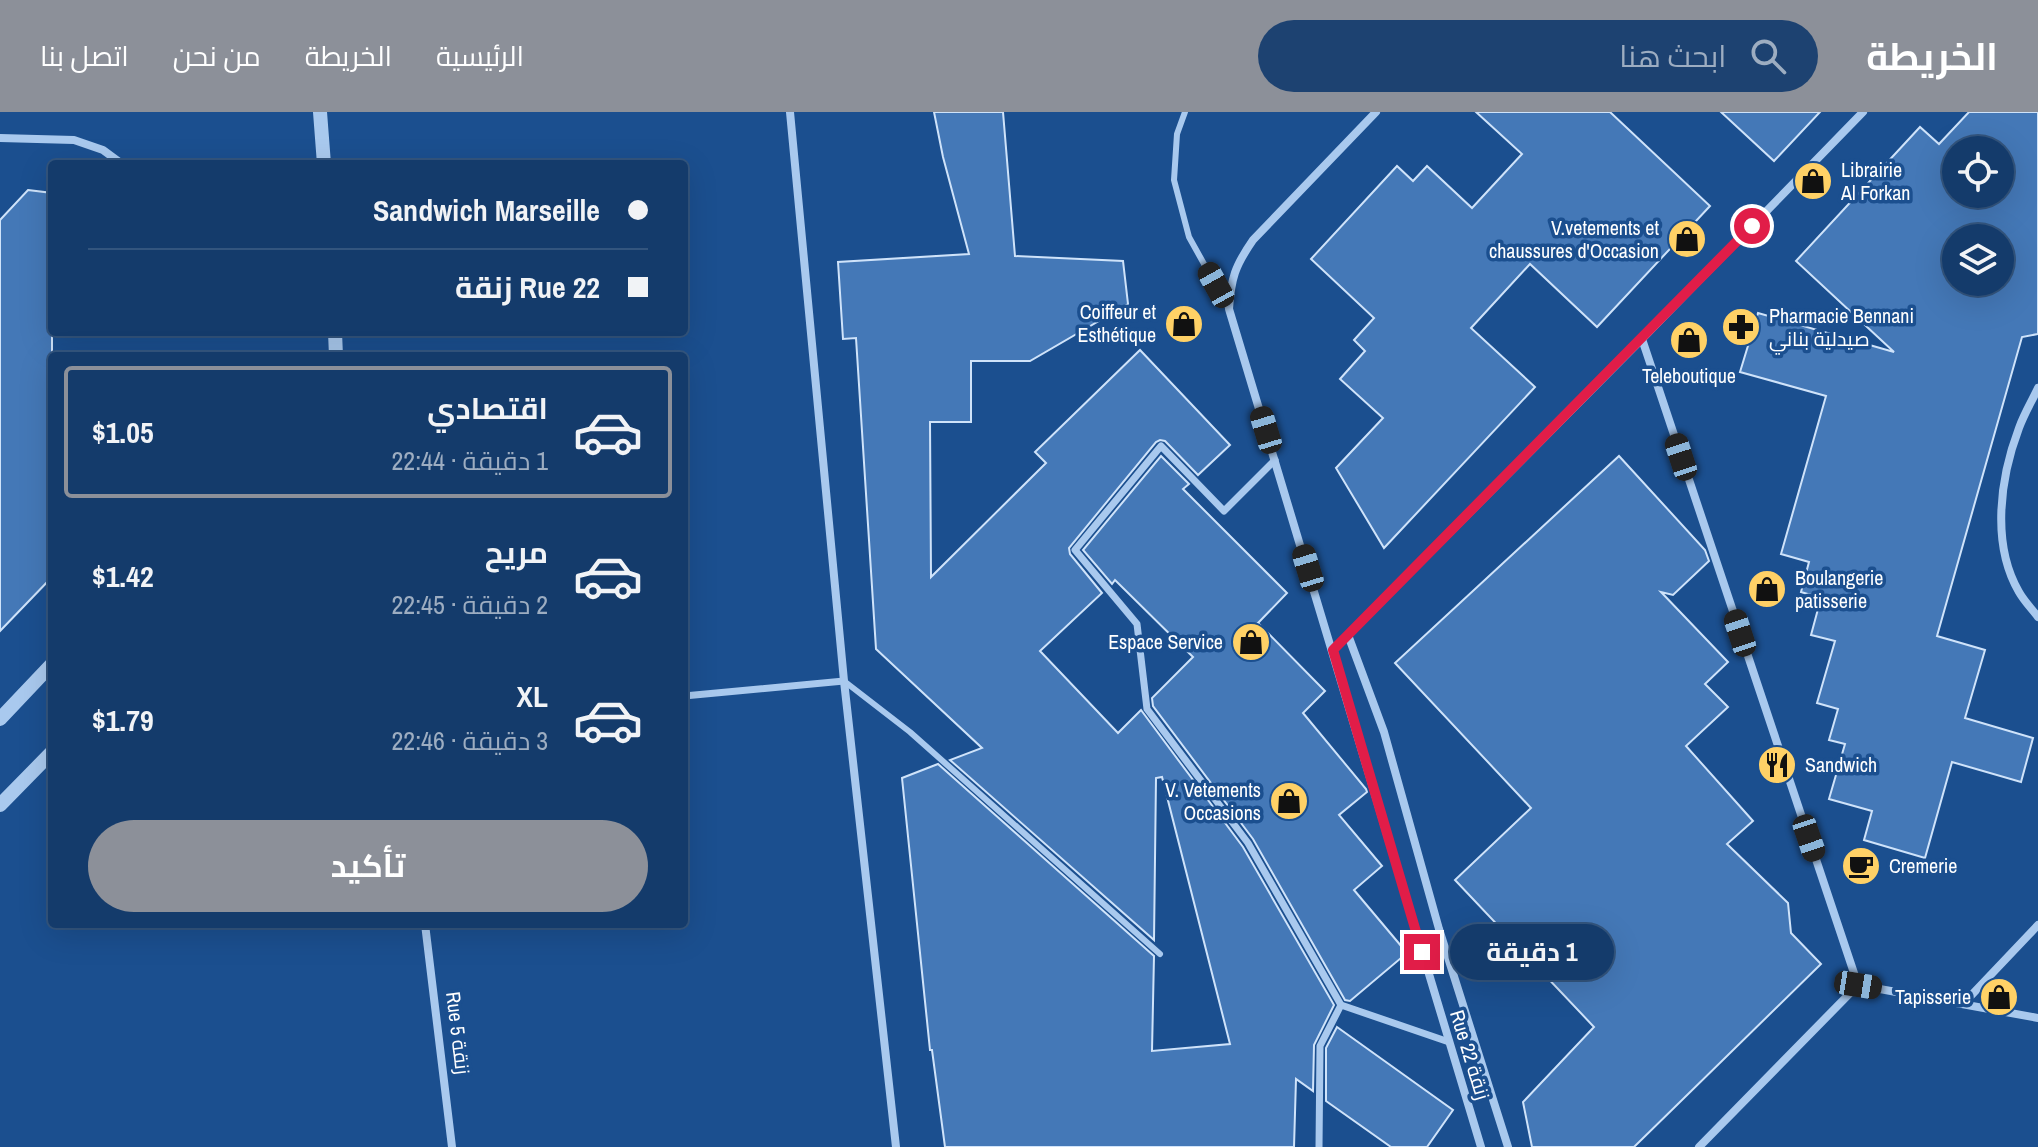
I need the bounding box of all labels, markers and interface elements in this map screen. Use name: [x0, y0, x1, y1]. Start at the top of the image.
search box: [1258, 20, 1818, 92]
text: الخريطة: [1866, 31, 1998, 82]
icon: search: [1746, 34, 1790, 78]
text: ابحث هنا: [1619, 36, 1726, 76]
text: اتصل بنا: [40, 37, 129, 75]
text: من نحن: [173, 37, 261, 75]
text: الخريطة: [305, 37, 392, 75]
text: الرئيسية: [436, 37, 524, 75]
map controls: [1942, 136, 2014, 296]
button: locate: [1942, 136, 2014, 208]
place label: Librairie Al Forkan: [1840, 156, 1910, 206]
shop icon: Librairie Al Forkan: [1792, 160, 1834, 202]
text: Sandwich Marseille: [373, 190, 600, 230]
route start: [1734, 208, 1770, 244]
place label: V.vetements et chaussures d'Occasion: [1489, 214, 1659, 264]
shop icon: V.vetements et chaussures d'Occasion: [1666, 218, 1708, 260]
button: layers: [1942, 224, 2014, 296]
car: [1194, 258, 1238, 312]
text: Rue 22 زنقة: [455, 267, 600, 307]
place label: Coiffeur et Esthétique: [1078, 298, 1156, 348]
place label: Pharmacie Bennani صيدلية بناني: [1769, 302, 1914, 355]
shop icon: Coiffeur et Esthétique: [1163, 303, 1205, 345]
pharmacy icon: Pharmacie Bennani صيدلية بناني: [1720, 306, 1762, 348]
shop icon: Teleboutique: [1668, 319, 1710, 361]
place label: Teleboutique: [1642, 362, 1736, 389]
text: اقتصادي: [427, 388, 548, 428]
icon: car: [572, 396, 644, 468]
car: [1248, 404, 1284, 456]
text: $1.05: [92, 412, 154, 452]
car: [1662, 430, 1700, 484]
text: 1 دقيقة · 22:44: [391, 443, 548, 478]
text: مريح: [485, 532, 548, 572]
icon: car: [572, 540, 644, 612]
car: [1290, 542, 1326, 594]
text: $1.42: [92, 556, 154, 596]
place label: Boulangerie patisserie: [1795, 564, 1883, 614]
shop icon: Boulangerie patisserie: [1746, 568, 1788, 610]
text: 2 دقيقة · 22:45: [391, 587, 548, 622]
car: [1721, 606, 1759, 660]
shop icon: Espace Service: [1230, 621, 1272, 663]
place label: Espace Service: [1108, 628, 1223, 655]
text: XL: [517, 676, 548, 716]
icon: car: [572, 684, 644, 756]
text: $1.79: [92, 700, 154, 740]
text: 3 دقيقة · 22:46: [391, 723, 548, 758]
restaurant icon: Sandwich: [1756, 744, 1798, 786]
place label: Sandwich: [1805, 751, 1877, 778]
place label: V. Vetements Occasions: [1165, 776, 1261, 826]
shop icon: V. Vetements Occasions: [1268, 780, 1310, 822]
car: [1790, 811, 1828, 865]
button: تأكيد: [88, 820, 648, 912]
cafe icon: Cremerie: [1840, 845, 1882, 887]
place label: Cremerie: [1889, 852, 1957, 879]
callout: 1 دقيقة: [1450, 924, 1614, 980]
route end: [1404, 934, 1440, 970]
text: 1 دقيقة: [1486, 934, 1578, 969]
car: [1832, 969, 1884, 1001]
shop icon: Tapisserie: [1978, 976, 2020, 1018]
place label: Tapisserie: [1895, 983, 1971, 1010]
street label: Rue 5 زنقة: [440, 990, 477, 1076]
street label: Rue 22 زنقة: [1444, 1007, 1497, 1103]

